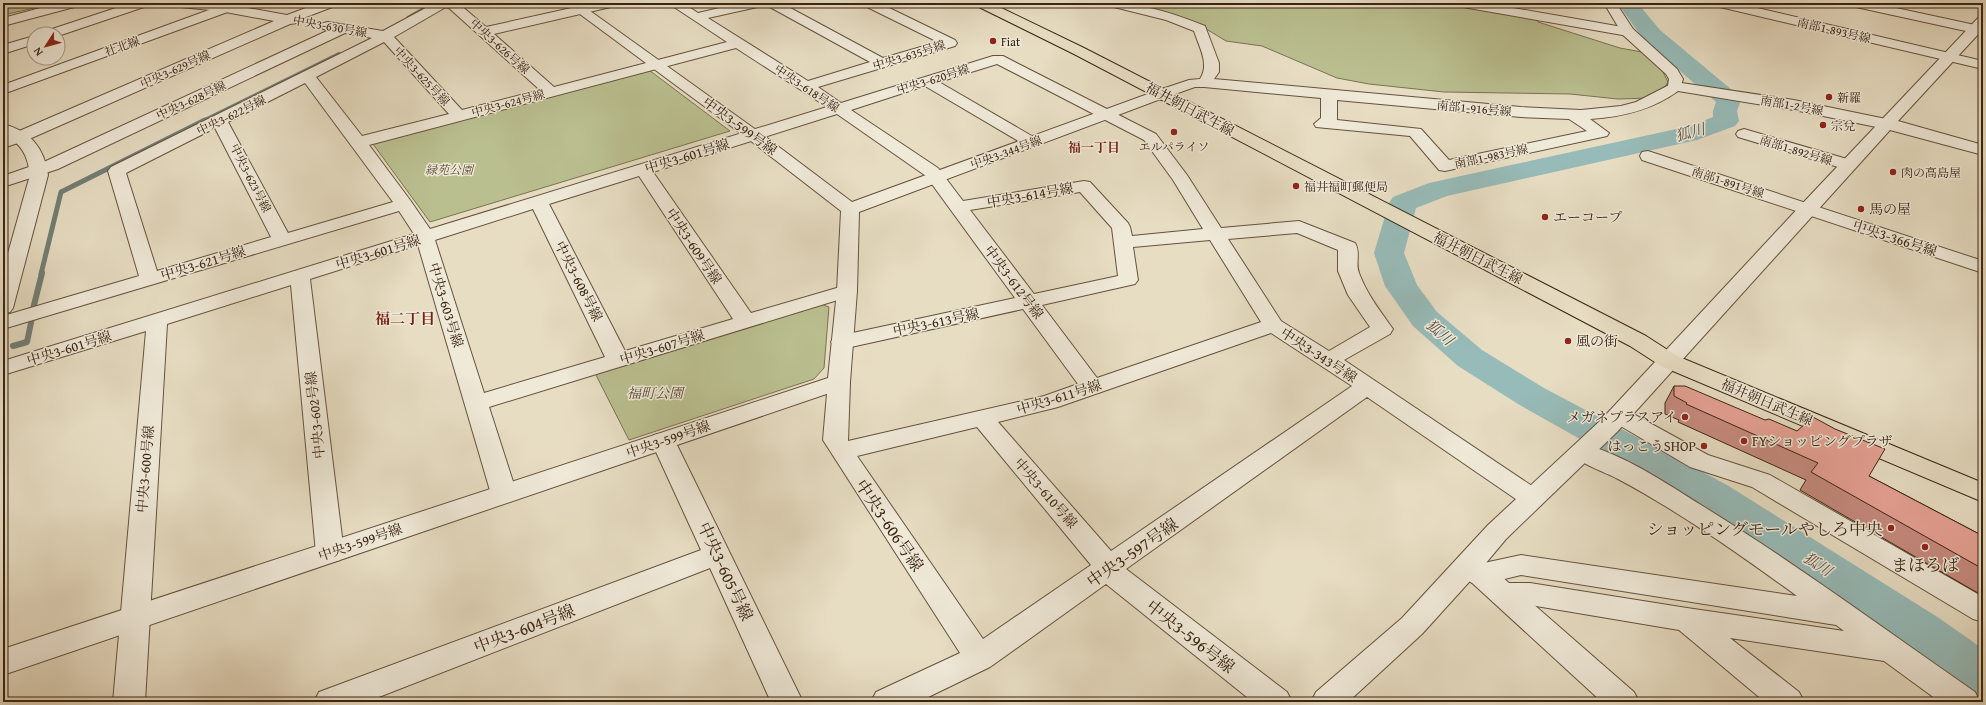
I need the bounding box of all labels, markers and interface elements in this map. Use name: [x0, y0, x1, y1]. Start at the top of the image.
street label: 中央3-630号線: [291, 11, 369, 41]
street label: 南部1-893号線: [1795, 13, 1873, 47]
street label: 中央3-626号線: [466, 15, 534, 77]
north arrow: [26, 26, 66, 66]
street label: 社北線: [102, 32, 142, 60]
place label: Fiat: [1001, 33, 1021, 50]
street label: 中央3-635号線: [871, 36, 947, 74]
marker: Fiat: [988, 36, 998, 46]
street label: 中央3-625号線: [390, 43, 454, 109]
text: N: [29, 44, 47, 60]
street label: 中央3-629号線: [137, 46, 213, 92]
street label: 中央3-618号線: [771, 60, 843, 116]
street label: 中央3-620号線: [895, 60, 971, 98]
street label: 中央3-628号線: [153, 76, 229, 124]
street label: 福井朝日武生線: [1142, 77, 1238, 141]
street label: 中央3-624号線: [469, 85, 547, 121]
place label: 新羅: [1837, 89, 1861, 106]
street label: 中央3-622号線: [193, 91, 269, 139]
street label: 南部1-2号線: [1759, 91, 1825, 119]
street label: 中央3-599号線: [699, 92, 781, 160]
marker: 新羅: [1824, 92, 1834, 102]
street label: 南部1-916号線: [1436, 96, 1512, 120]
water label: 狐川: [1673, 117, 1709, 146]
place label: 宗兌: [1831, 117, 1855, 134]
marker: 宗兌: [1818, 120, 1828, 130]
marker: エルパライソ: [1169, 127, 1179, 137]
street label: 中央3-344号線: [968, 131, 1044, 173]
street label: 南部1-892号線: [1758, 131, 1834, 169]
street label: 中央3-601号線: [642, 134, 732, 178]
district label: 福一丁目: [1068, 138, 1120, 157]
place label: エルパライソ: [1139, 138, 1209, 155]
street label: 南部1-983号線: [1452, 140, 1530, 172]
street label: 中央3-623号線: [226, 141, 276, 215]
park label: 緑苑公園: [425, 161, 475, 178]
street label: 南部1-891号線: [1690, 162, 1766, 202]
place label: 肉の高島屋: [1901, 164, 1961, 181]
marker: 肉の高島屋: [1888, 167, 1898, 177]
street label: 中央3-614号線: [985, 178, 1075, 212]
place label: 福井福町郵便局: [1304, 178, 1388, 195]
marker: 福井福町郵便局: [1291, 181, 1301, 191]
place label: 馬の屋: [1869, 199, 1911, 219]
street label: 中央3-609号線: [661, 204, 727, 288]
marker: 馬の屋: [1856, 204, 1866, 214]
place label: エーコープ: [1553, 207, 1622, 227]
marker: エーコープ: [1540, 212, 1550, 222]
street label: 中央3-366号線: [1850, 215, 1940, 261]
street label: 福井朝日武生線: [1430, 227, 1526, 289]
street label: 中央3-601号線: [333, 230, 423, 274]
street label: 中央3-608号線: [550, 237, 608, 325]
street label: 中央3-621号線: [158, 241, 248, 285]
street label: 中央3-612号線: [980, 241, 1048, 323]
street label: 中央3-603号線: [424, 260, 468, 350]
street label: 中央3-613号線: [891, 303, 981, 341]
district label: 福二丁目: [375, 308, 435, 329]
water label: 狐川: [1422, 314, 1460, 351]
street label: 中央3-343号線: [1277, 323, 1361, 387]
street label: 中央3-607号線: [617, 325, 707, 369]
street label: 中央3-601号線: [24, 326, 114, 370]
place label: 風の街: [1576, 331, 1618, 351]
marker: 風の街: [1563, 336, 1573, 346]
street label: 中央3-602号線: [300, 370, 330, 460]
street label: 福井朝日武生線: [1718, 374, 1816, 430]
street label: 中央3-611号線: [1014, 375, 1104, 419]
park label: 福町公園: [627, 383, 685, 403]
place label: メガネプラスアイ: [1567, 407, 1677, 427]
marker: メガネプラスアイ: [1680, 412, 1690, 422]
street label: 中央3-599号線: [623, 415, 713, 463]
street label: 中央3-600号線: [131, 424, 159, 514]
place label: FYショッピングプラザ: [1752, 431, 1893, 451]
place label: はっこうSHOP: [1608, 436, 1696, 456]
marker: FYショッピングプラザ: [1739, 436, 1749, 446]
marker: はっこうSHOP: [1699, 441, 1709, 451]
street label: 中央3-610号線: [1010, 453, 1082, 533]
street label: 中央3-606号線: [850, 474, 930, 576]
street label: 中央3-597号線: [1081, 511, 1183, 593]
place label: ショッピングモールやしろ中央: [1647, 516, 1883, 541]
street label: 中央3-605号線: [692, 517, 760, 625]
street label: 中央3-599号線: [315, 518, 405, 566]
marker: ショッピングモールやしろ中央: [1886, 523, 1896, 533]
marker: まほろば: [1920, 542, 1930, 552]
water label: 狐川: [1800, 547, 1838, 582]
place label: まほろば: [1891, 552, 1959, 577]
street label: 中央3-596号線: [1141, 593, 1241, 679]
street label: 中央3-604号線: [470, 597, 578, 659]

